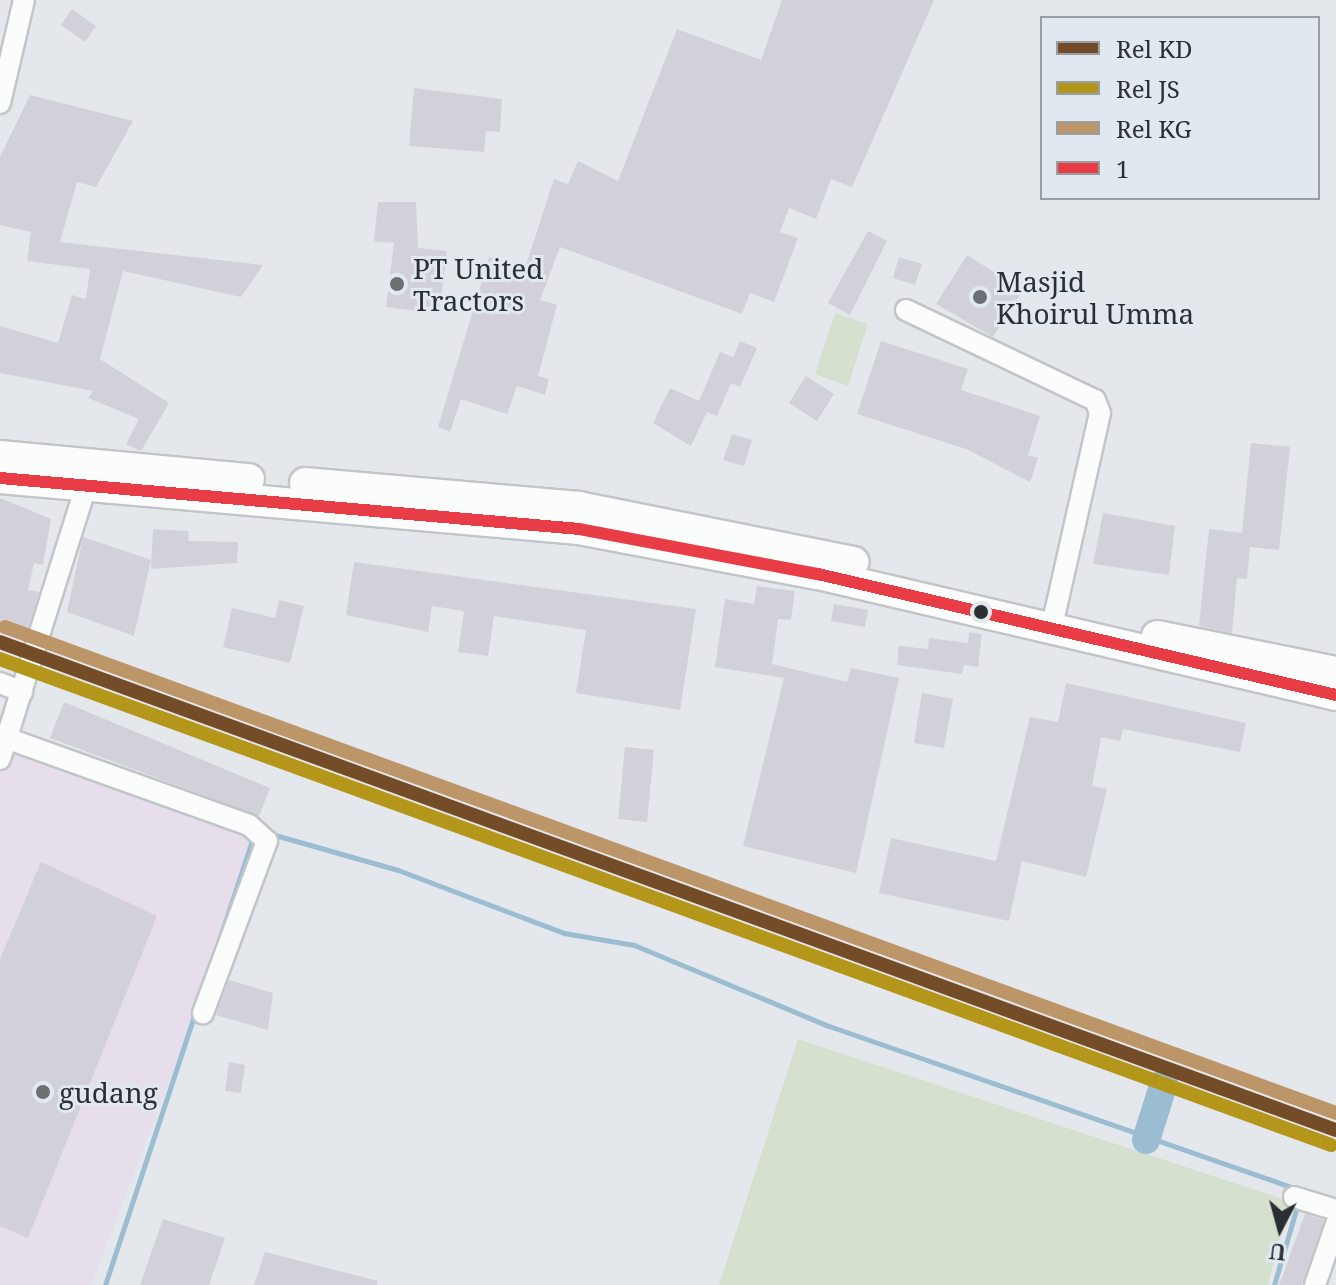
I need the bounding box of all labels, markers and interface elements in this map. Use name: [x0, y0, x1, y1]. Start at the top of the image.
legend: [1040, 16, 1320, 200]
text: Rel KD: [1116, 32, 1193, 65]
text: Rel JS: [1116, 72, 1180, 105]
text: Rel KG: [1116, 112, 1192, 145]
text: 1: [1116, 152, 1129, 185]
place label: PT United Tractors: [413, 251, 543, 317]
place label: Masjid Khoirul Umma: [996, 264, 1194, 330]
marker: PT United Tractors: [388, 275, 406, 293]
marker: Masjid Khoirul Umma: [971, 288, 989, 306]
unlabelled marker: [973, 604, 989, 620]
place label: gudang: [59, 1075, 158, 1109]
marker: gudang: [34, 1083, 52, 1101]
north arrow: [1240, 1189, 1320, 1269]
text: U: [1268, 1237, 1287, 1269]

